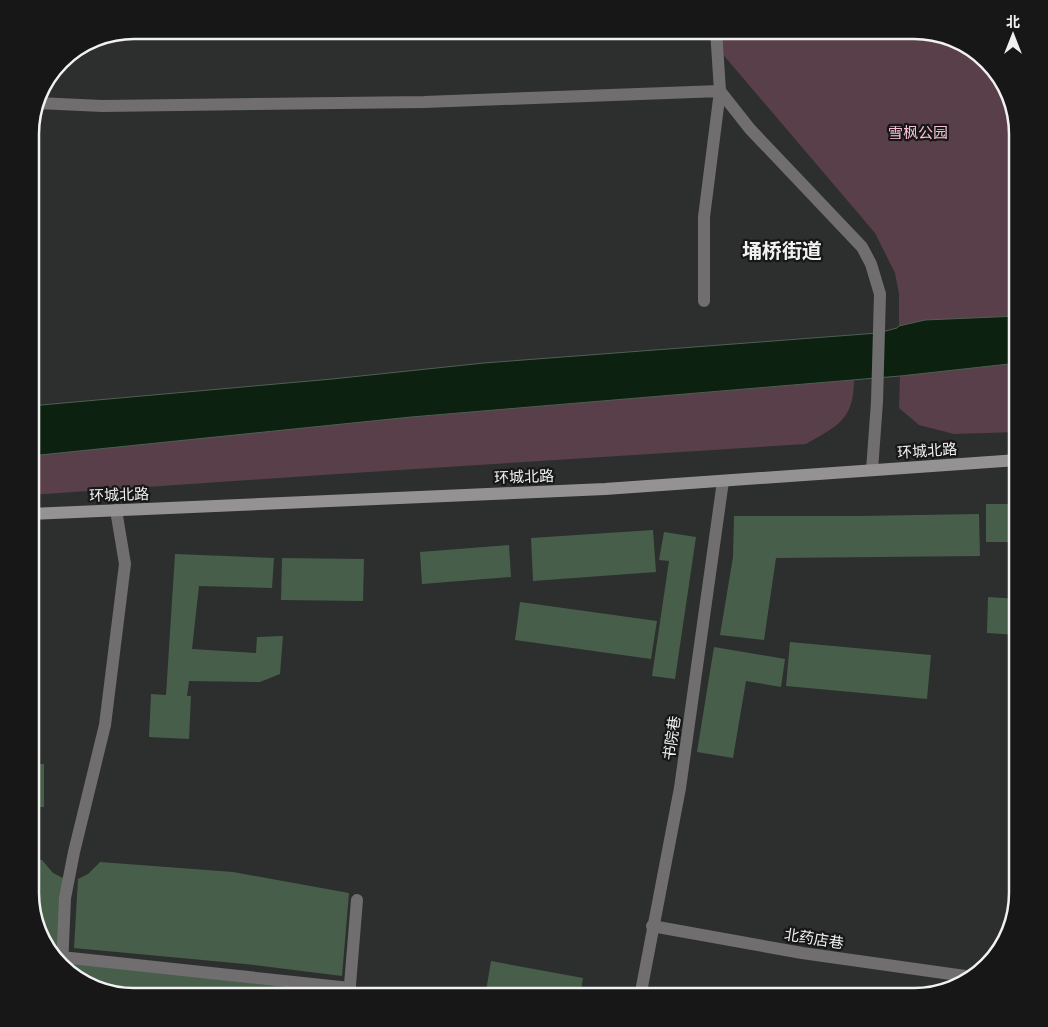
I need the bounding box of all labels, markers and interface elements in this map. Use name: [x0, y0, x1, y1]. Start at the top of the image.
north arrow: [988, 10, 1038, 60]
text: 北: [1006, 13, 1020, 30]
park label: 雪枫公园: [888, 123, 948, 141]
district label: 埇桥街道: [742, 238, 822, 262]
street label: 环城北路: [896, 439, 958, 461]
street label: 环城北路: [494, 466, 554, 486]
street label: 环城北路: [89, 484, 149, 504]
street label: 书院巷: [659, 714, 683, 762]
street label: 北药店巷: [783, 924, 845, 952]

